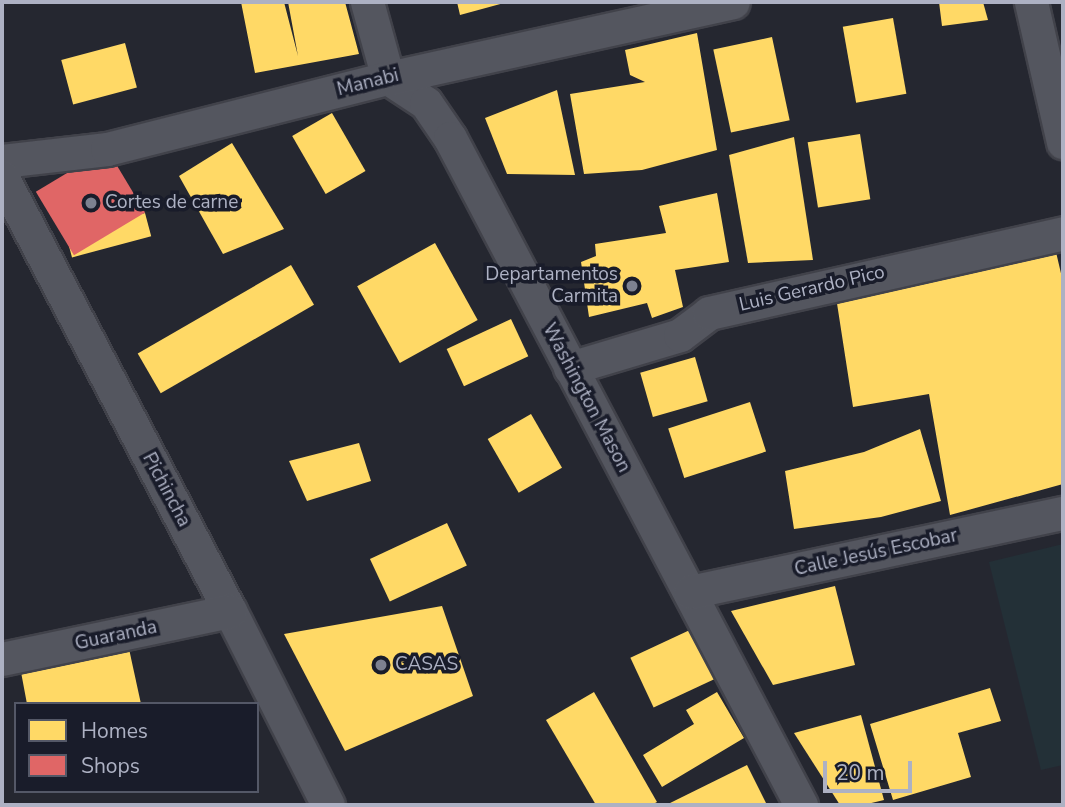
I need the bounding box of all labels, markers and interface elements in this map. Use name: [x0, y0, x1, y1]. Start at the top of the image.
street label: Manabi: [335, 64, 401, 102]
place label: Cortes de carne: [105, 192, 238, 214]
marker: Cortes de carne: [83, 195, 99, 211]
street label: Luis Gerardo Pico: [737, 261, 887, 317]
place label: Departamentos Carmita: [485, 264, 618, 308]
marker: Departamentos Carmita: [624, 278, 640, 294]
street label: Washington Mason: [537, 319, 635, 477]
street label: Pichincha: [137, 449, 195, 531]
street label: Calle Jesús Escobar: [792, 525, 960, 581]
street label: Guaranda: [73, 616, 159, 656]
place label: CASAS: [395, 654, 458, 676]
marker: CASAS: [373, 657, 389, 673]
legend: [14, 702, 259, 793]
text: Homes: [81, 717, 148, 745]
scale bar: [827, 748, 916, 792]
text: Shops: [81, 752, 140, 780]
text: 20 m: [836, 759, 885, 787]

